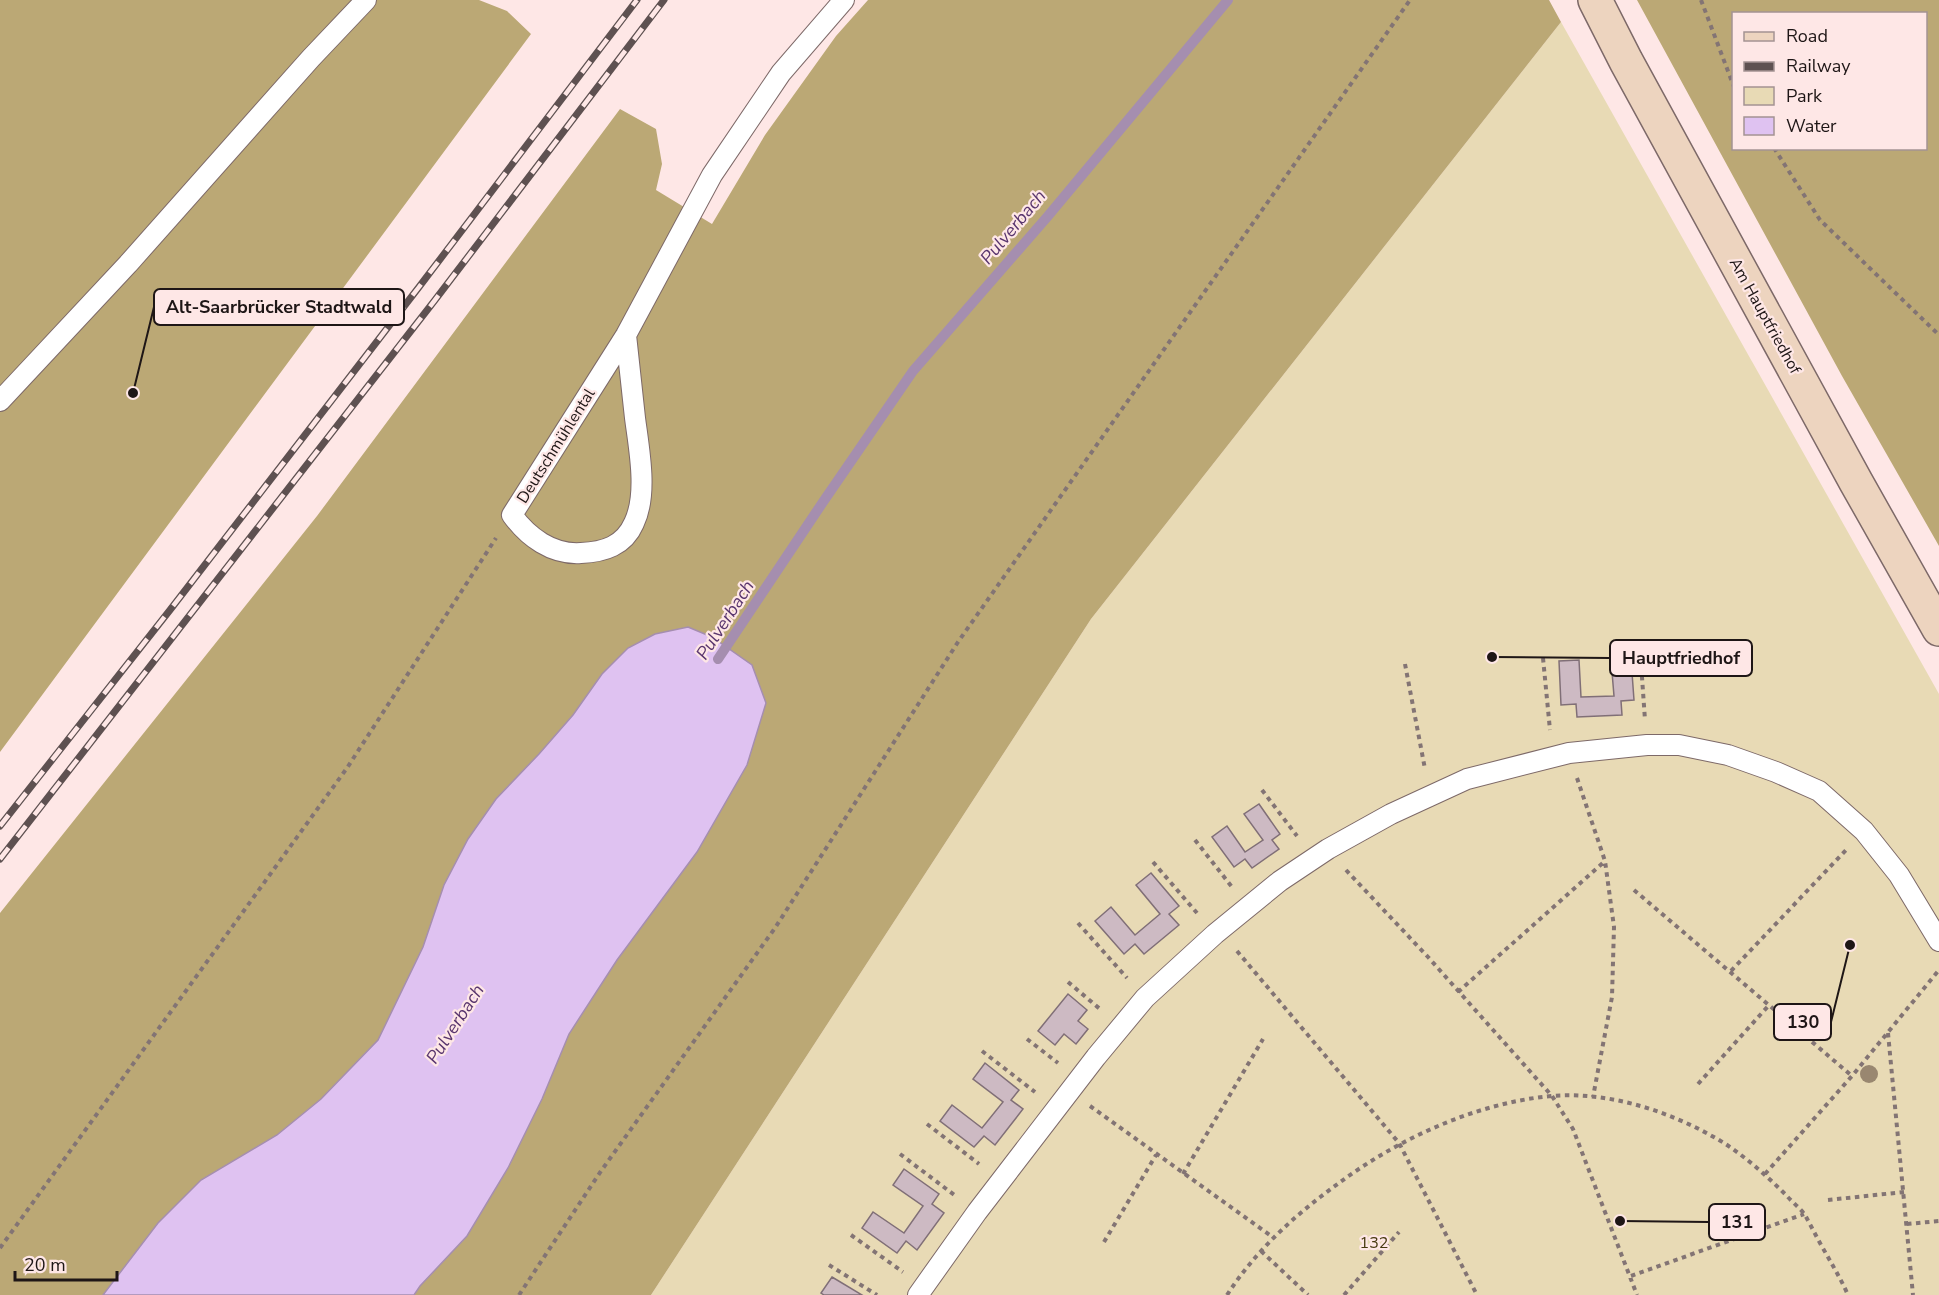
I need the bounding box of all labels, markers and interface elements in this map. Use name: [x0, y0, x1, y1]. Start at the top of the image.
legend: [1732, 12, 1927, 150]
text: Road: [1786, 24, 1828, 48]
text: Railway: [1786, 54, 1851, 78]
text: Park: [1786, 84, 1823, 108]
text: Water: [1786, 114, 1837, 138]
water label: Pulverbach: [975, 185, 1051, 269]
street label: Am Hauptfriedhof: [1724, 254, 1806, 379]
callout: Alt-Saarbrücker Stadtwald: [154, 289, 404, 325]
text: Alt-Saarbrücker Stadtwald: [166, 295, 392, 319]
street label: Deutschmühlental: [512, 384, 600, 508]
water label: Pulverbach: [690, 576, 760, 664]
callout: Hauptfriedhof: [1610, 640, 1752, 676]
text: Hauptfriedhof: [1622, 646, 1740, 670]
water label: Pulverbach: [420, 980, 490, 1068]
callout: 130: [1774, 1004, 1831, 1040]
text: 130: [1787, 1010, 1819, 1034]
callout: 131: [1709, 1204, 1765, 1240]
text: 131: [1721, 1210, 1753, 1234]
park label: 132: [1360, 1232, 1388, 1254]
scale bar: [15, 1244, 117, 1282]
text: 20 m: [24, 1253, 66, 1277]

